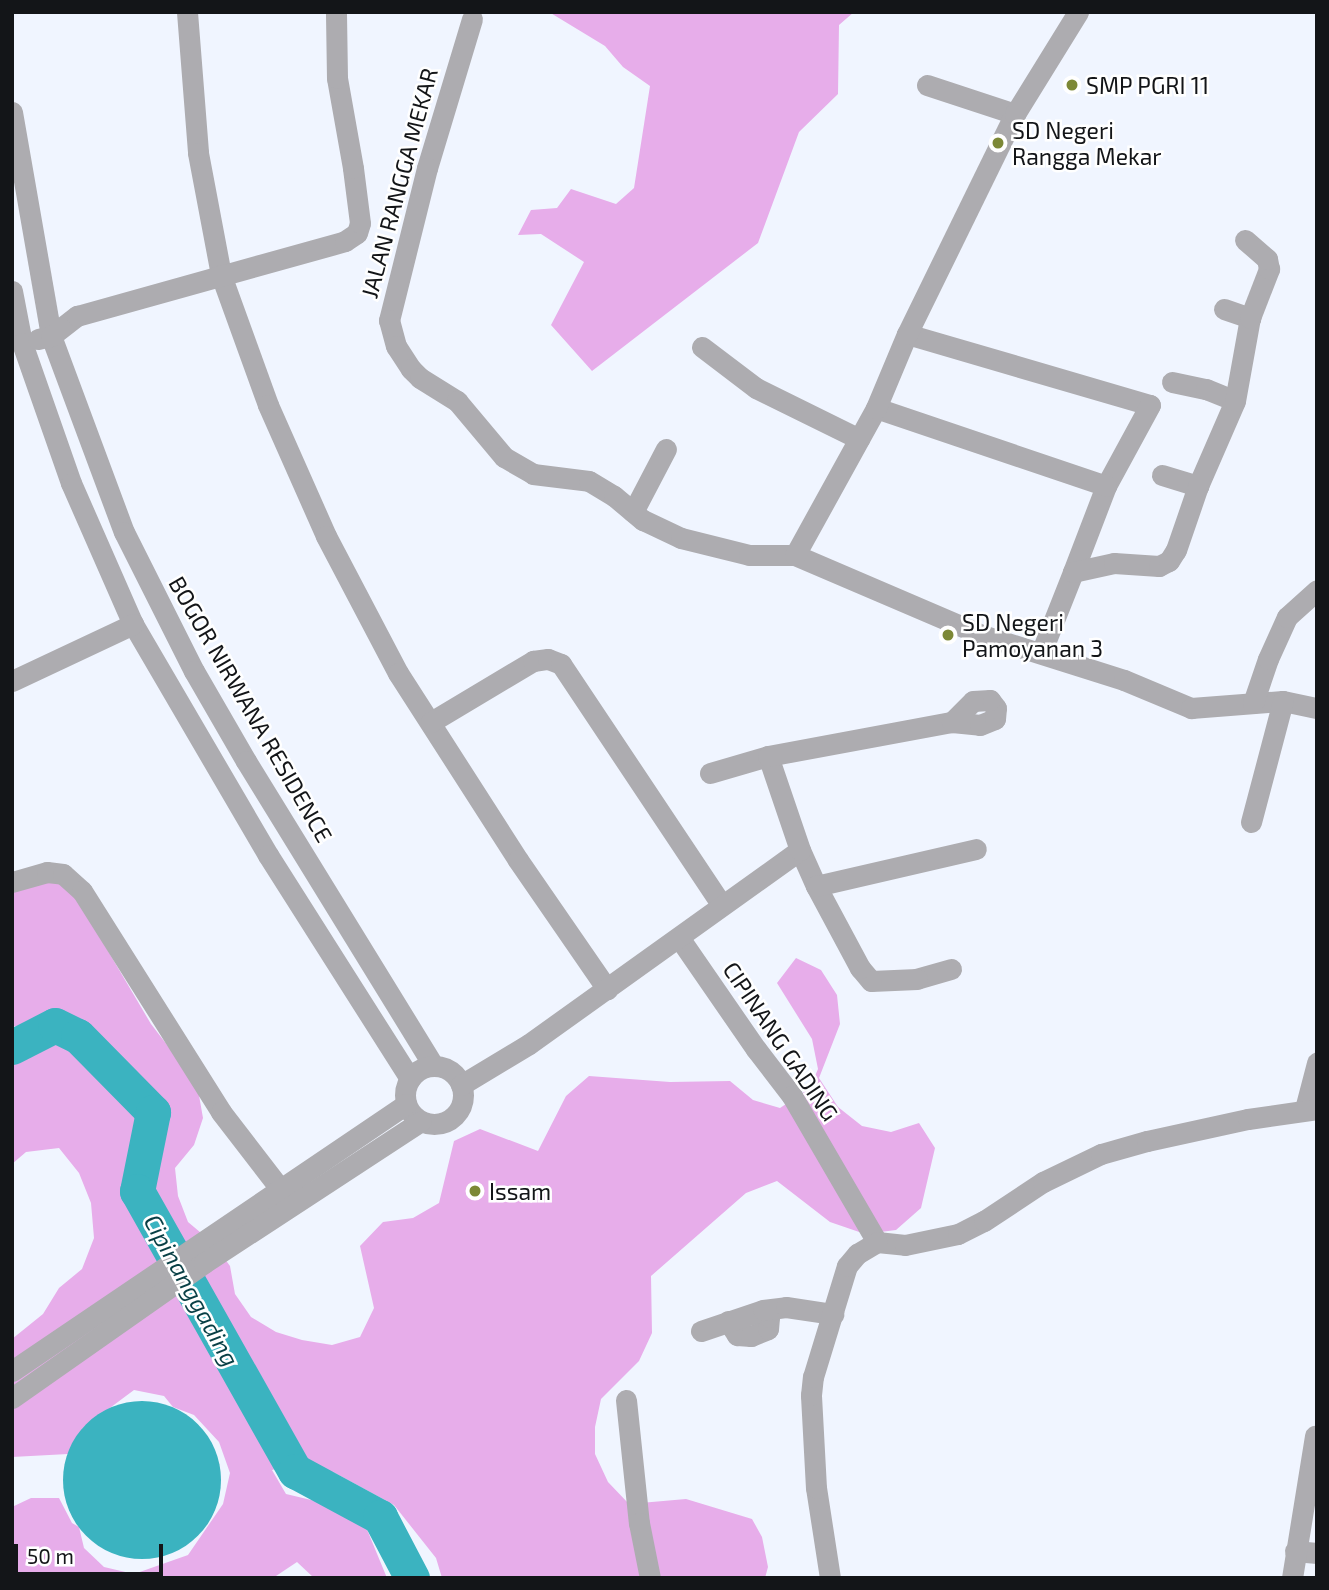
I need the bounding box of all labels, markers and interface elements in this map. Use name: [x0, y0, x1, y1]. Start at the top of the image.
street label: JALAN RANGGA MEKAR: [355, 65, 443, 301]
place label: SMP PGRI 11: [1086, 71, 1209, 99]
marker: SMP PGRI 11: [1064, 77, 1080, 93]
place label: SD Negeri Rangga Mekar: [1012, 116, 1162, 170]
marker: SD Negeri Rangga Mekar: [990, 135, 1006, 151]
street label: BOGOR NIRWANA RESIDENCE: [163, 571, 339, 847]
place label: SD Negeri Pamoyanan 3: [962, 608, 1103, 662]
marker: SD Negeri Pamoyanan 3: [940, 627, 956, 643]
street label: CIPINANG GADING: [718, 956, 844, 1126]
place label: Issam: [489, 1177, 551, 1205]
marker: Issam: [467, 1183, 483, 1199]
water label: Cipinanggading: [138, 1209, 246, 1371]
scale bar: [18, 1530, 166, 1574]
text: 50 m: [27, 1543, 74, 1568]

